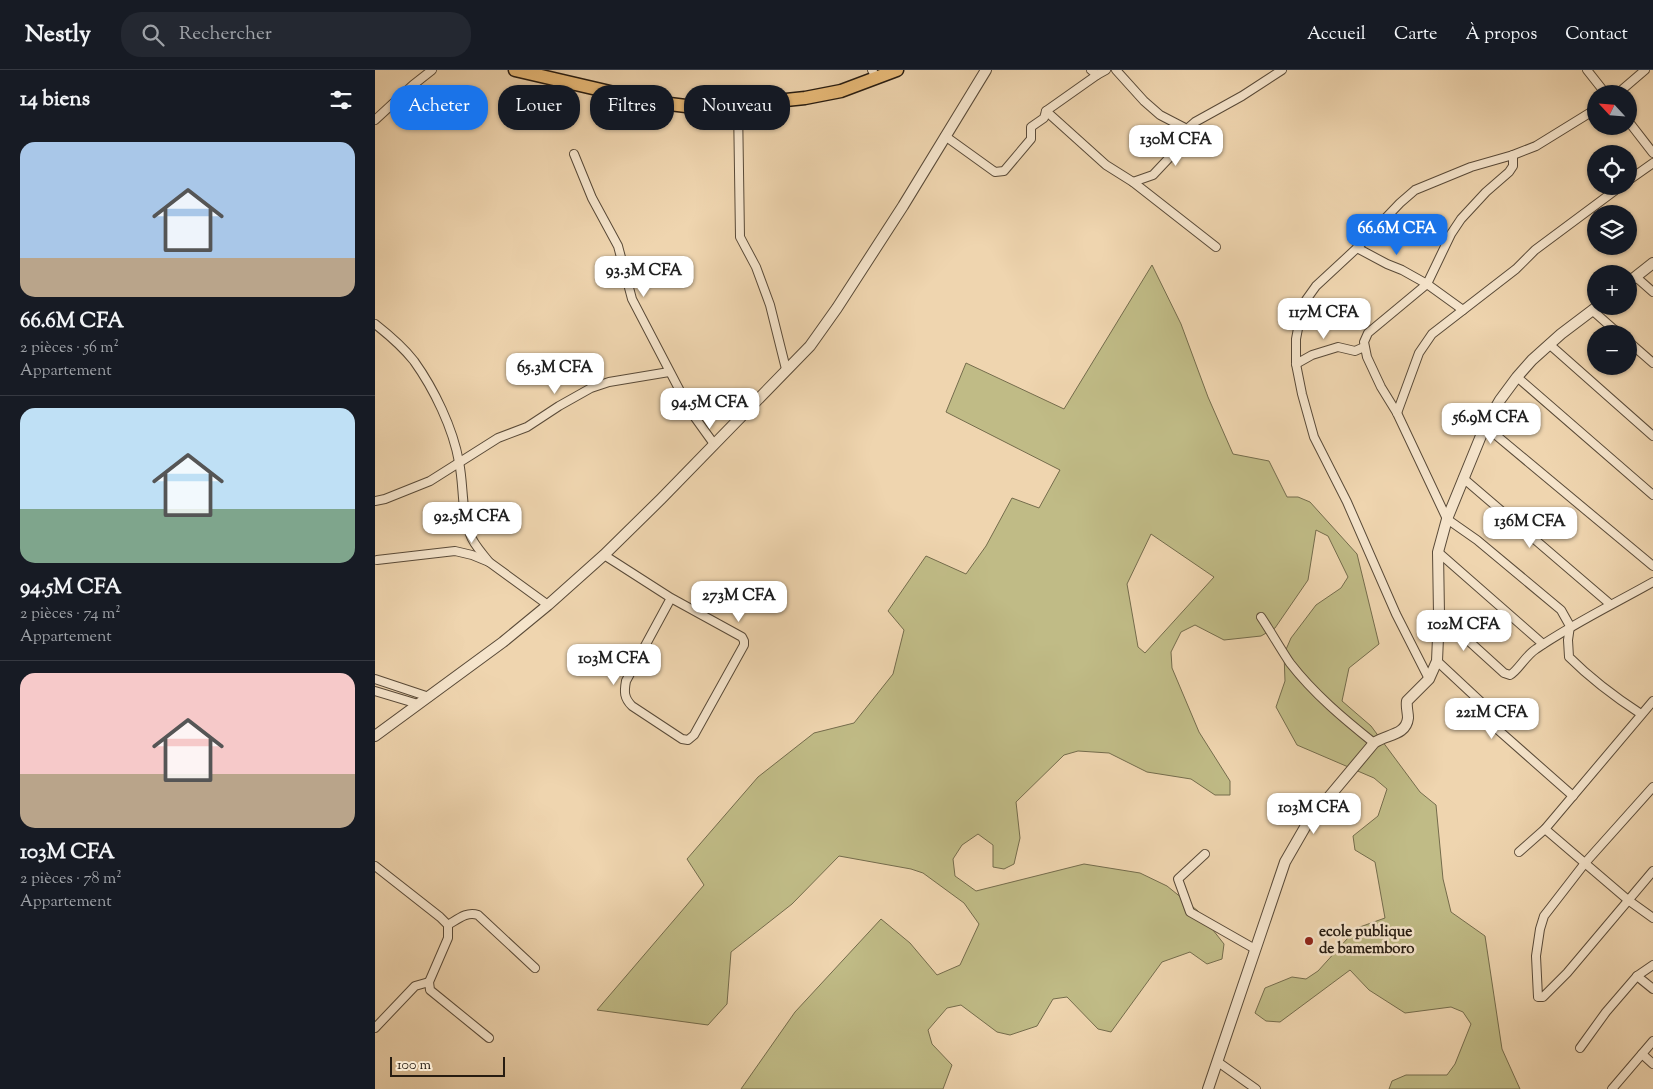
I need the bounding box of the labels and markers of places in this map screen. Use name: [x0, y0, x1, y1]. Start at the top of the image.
pin: 130M CFA: [1124, 124, 1228, 167]
pin: 66.6M CFA: [1340, 214, 1454, 256]
pin: 93.3M CFA: [587, 256, 701, 298]
pin: 117M CFA: [1272, 298, 1376, 340]
pin: 65.3M CFA: [498, 352, 612, 395]
pin: 94.5M CFA: [653, 388, 767, 430]
pin: 56.9M CFA: [1434, 402, 1548, 445]
pin: 92.5M CFA: [415, 502, 529, 544]
pin: 136M CFA: [1478, 506, 1582, 549]
pin: 273M CFA: [687, 580, 791, 623]
pin: 102M CFA: [1412, 610, 1516, 652]
pin: 103M CFA: [562, 644, 666, 686]
pin: 221M CFA: [1440, 698, 1544, 740]
pin: 103M CFA: [1262, 792, 1366, 835]
place label: ecole publique de bamemboro: [1319, 922, 1414, 960]
marker: ecole publique de bamemboro: [1303, 935, 1315, 947]

